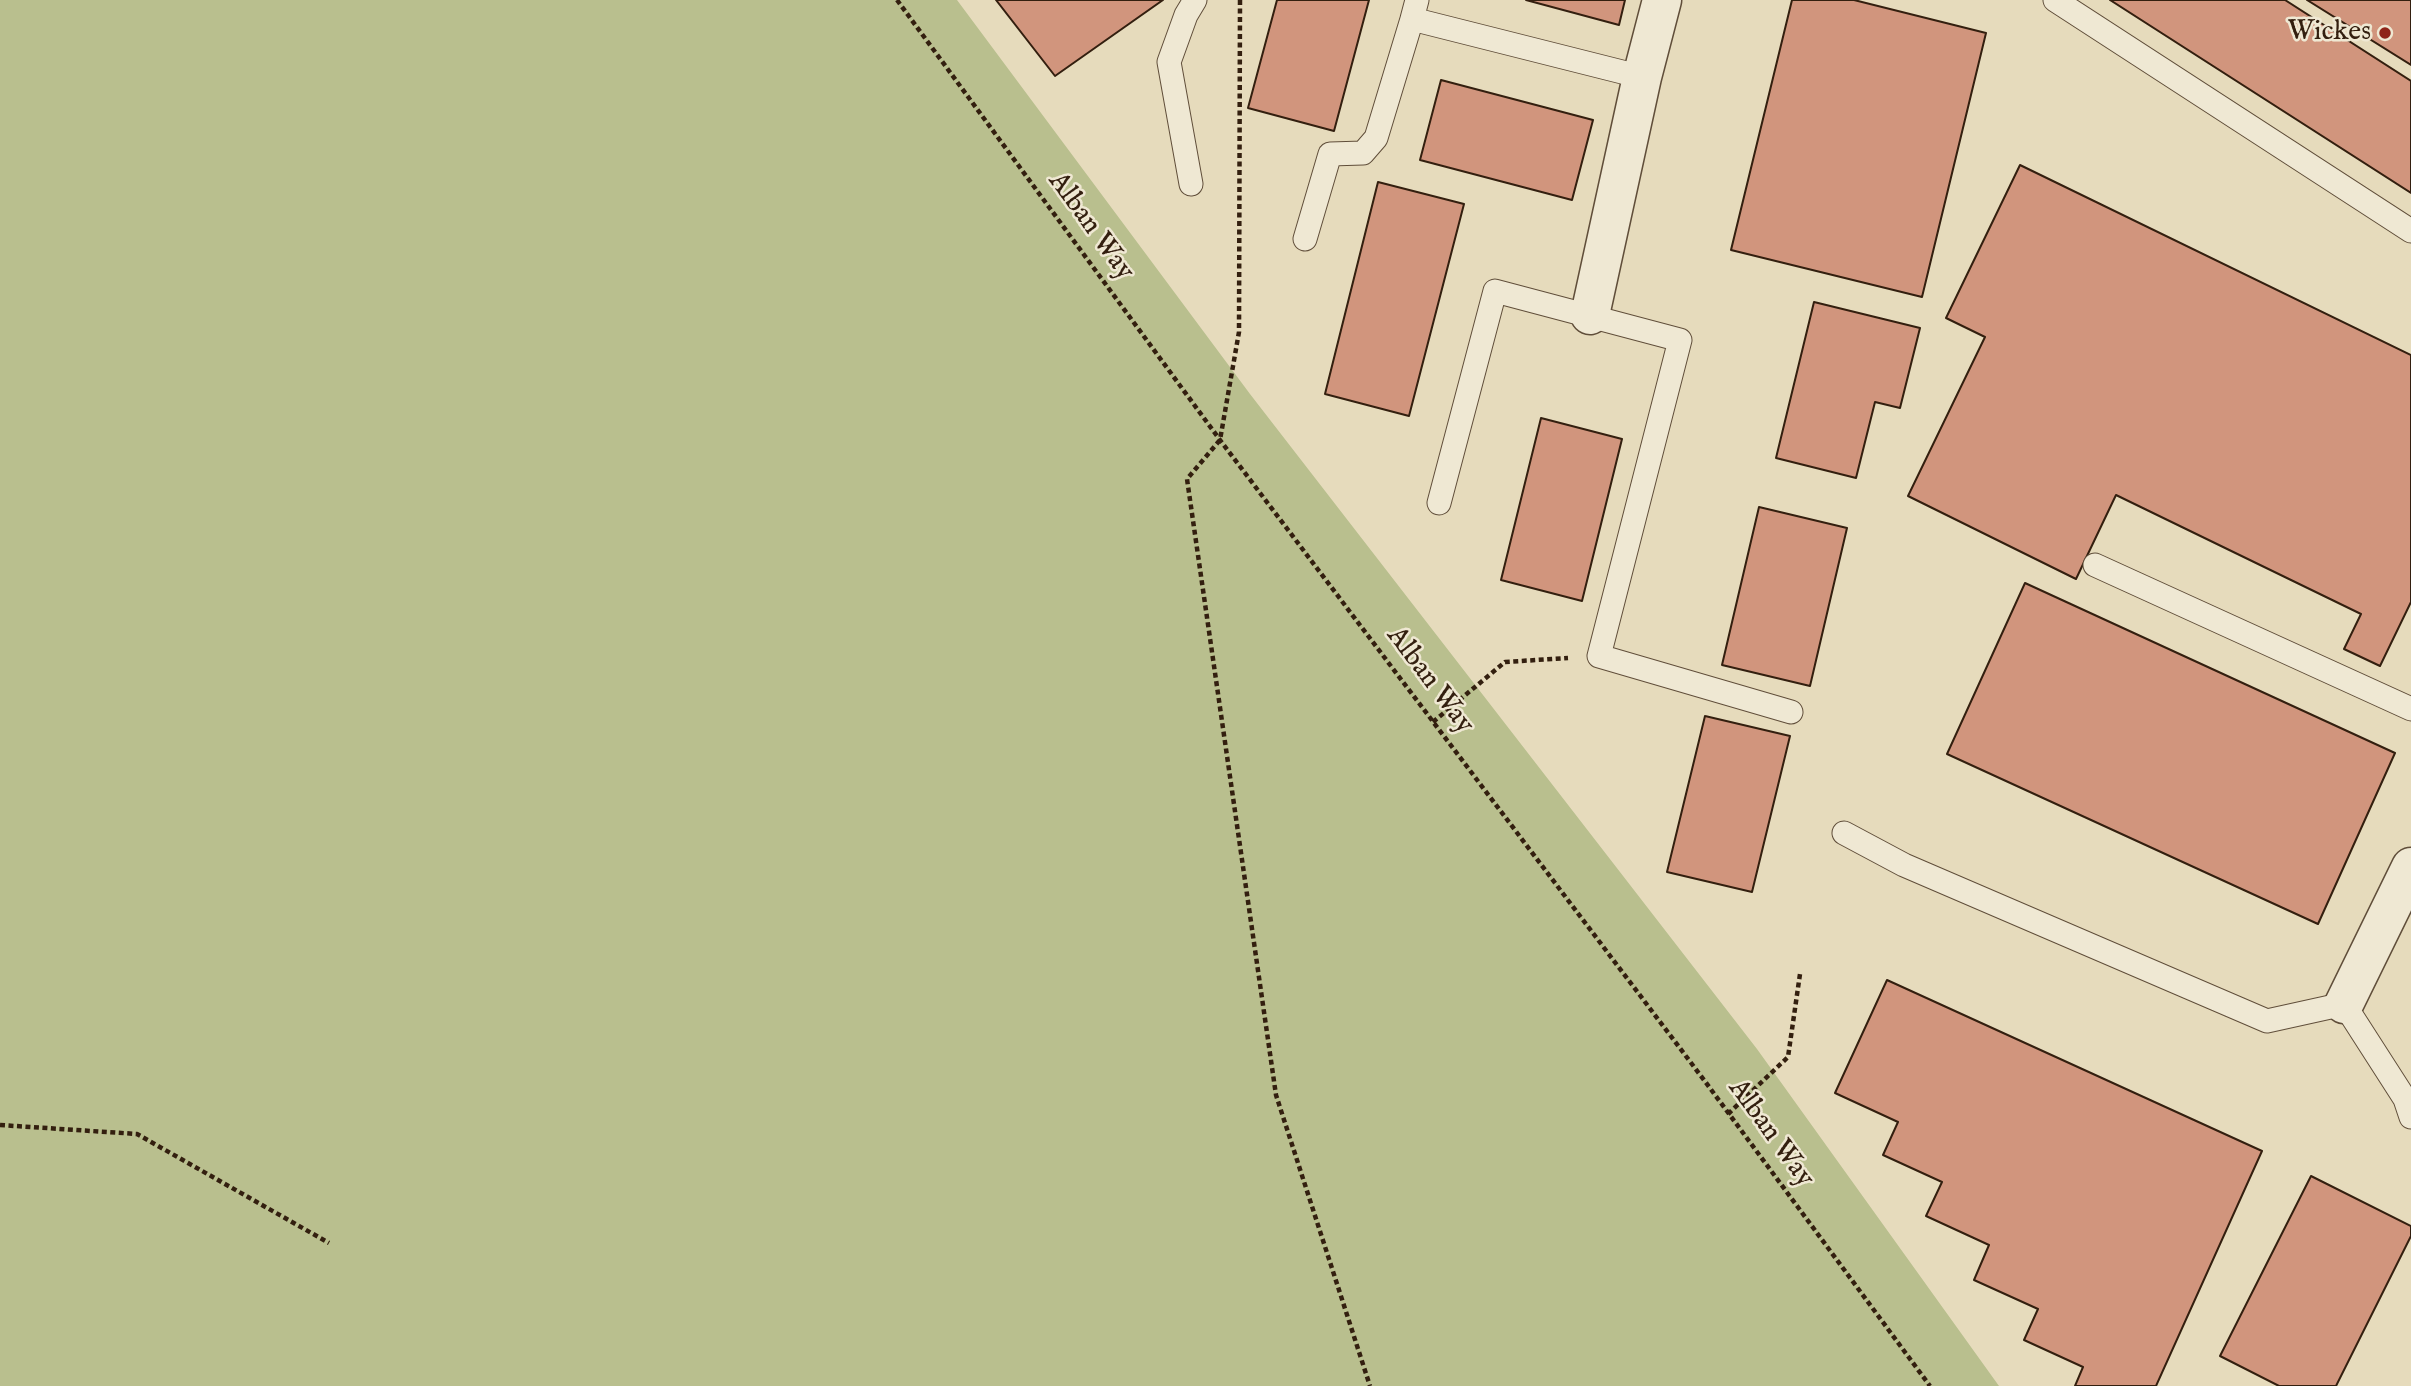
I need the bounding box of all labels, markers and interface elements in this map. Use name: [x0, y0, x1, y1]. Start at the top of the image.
place label: Wickes: [2287, 16, 2371, 50]
marker: Wickes: [2377, 25, 2393, 41]
street label: Alban Way: [1040, 166, 1140, 288]
street label: Alban Way: [1378, 621, 1480, 741]
street label: Alban Way: [1720, 1073, 1820, 1195]

